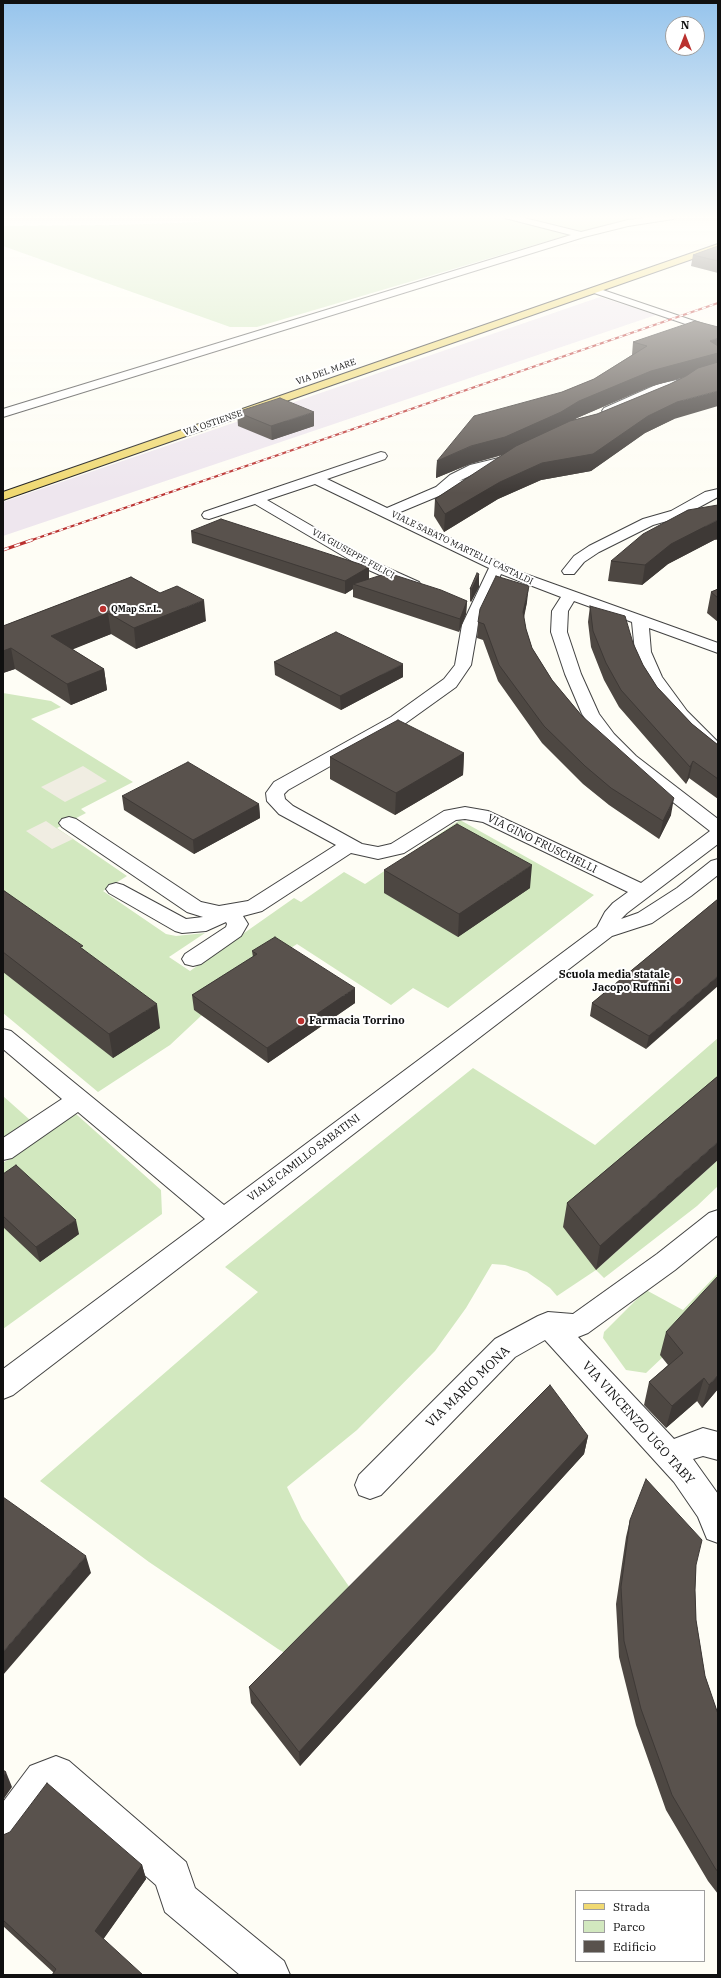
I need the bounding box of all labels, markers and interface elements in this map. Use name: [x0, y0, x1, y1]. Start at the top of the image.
north arrow: [665, 16, 705, 56]
text: N: [681, 18, 689, 32]
street label: VIA DEL MARE: [295, 357, 357, 387]
street label: VIA OSTIENSE: [182, 408, 244, 438]
street label: VIALE SABATO MARTELLI CASTALDI: [389, 509, 535, 587]
street label: VIA GIUSEPPE FELICI: [310, 527, 396, 581]
marker: QMap S.r.L.: [98, 604, 108, 614]
place label: QMap S.r.L.: [111, 604, 161, 614]
street label: VIA GINO FRUSCHELLI: [485, 812, 599, 876]
place label: Scuola media statale Jacopo Ruffini: [559, 968, 670, 994]
marker: Scuola media statale Jacopo Ruffini: [673, 976, 683, 986]
place label: Farmacia Torrino: [309, 1014, 405, 1028]
marker: Farmacia Torrino: [296, 1016, 306, 1026]
street label: VIALE CAMILLO SABATINI: [245, 1111, 363, 1205]
street label: VIA MARIO MONA: [423, 1343, 513, 1431]
street label: VIA VINCENZO UGO TABY: [579, 1358, 697, 1488]
legend: [575, 1890, 705, 1962]
text: Strada: [613, 1899, 650, 1914]
text: Parco: [613, 1919, 645, 1934]
text: Edificio: [613, 1939, 656, 1954]

